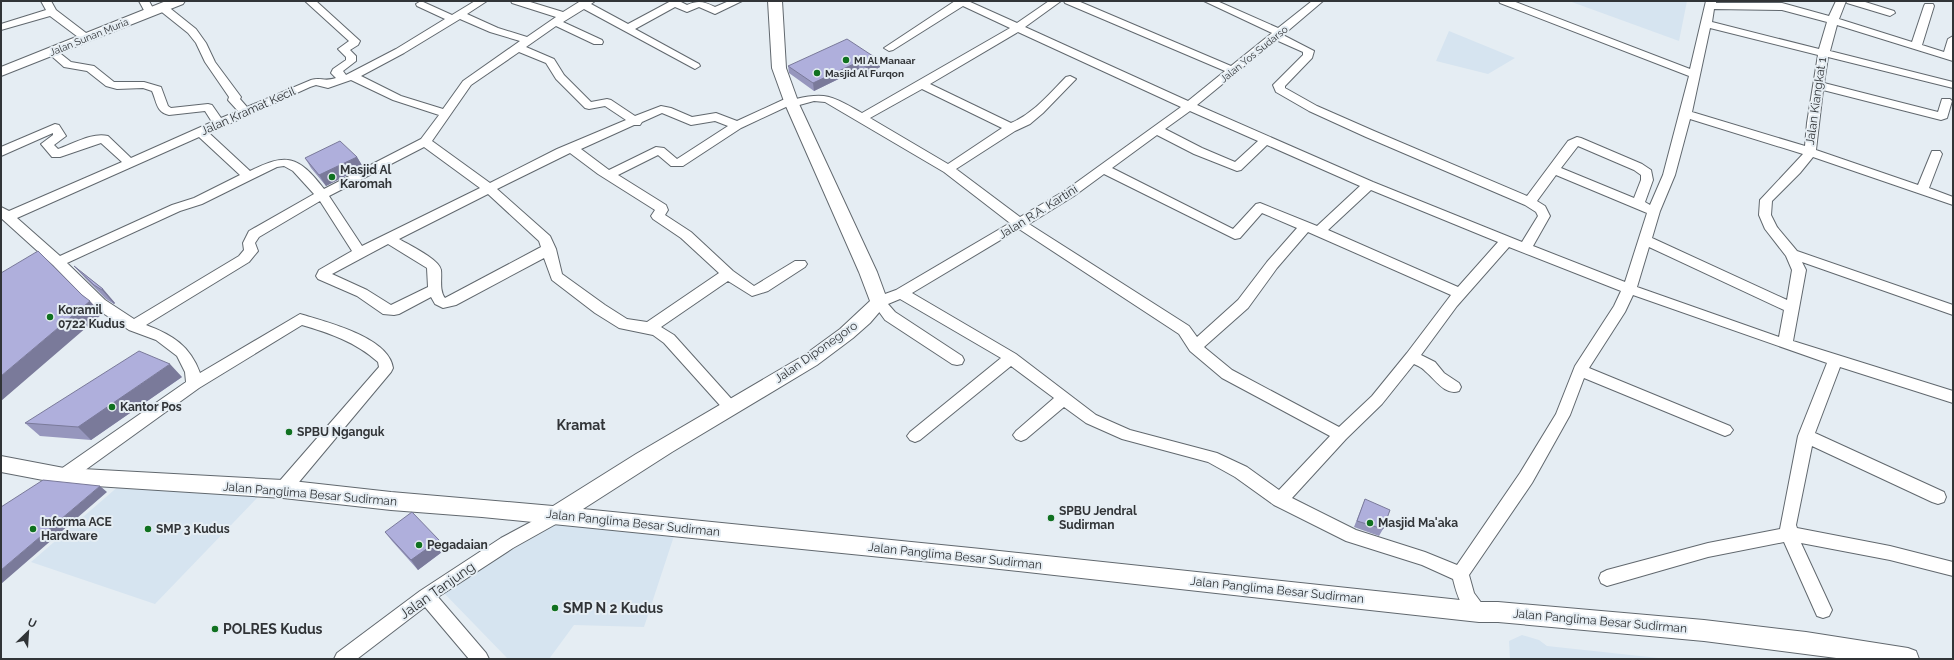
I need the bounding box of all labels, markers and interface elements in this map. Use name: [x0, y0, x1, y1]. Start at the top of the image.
street label: Jalan Sunan Muria: [48, 16, 130, 58]
street label: Jalan Yos Sudarso: [1218, 23, 1290, 84]
marker: MI Al Manaar: [841, 55, 851, 65]
place label: MI Al Manaar: [854, 55, 915, 66]
street label: Jalan Kiangkat 1: [1803, 56, 1829, 146]
marker: Masjid Al Furqon: [812, 68, 822, 78]
place label: Masjid Al Furqon: [825, 68, 904, 79]
street label: Jalan Kramat Kecil: [199, 84, 298, 138]
place label: Masjid Al Karomah: [340, 163, 392, 191]
marker: Masjid Al Karomah: [327, 172, 337, 182]
street label: Jalan R.A. Kartini: [996, 182, 1080, 242]
place label: Koramil 0722 Kudus: [58, 303, 125, 331]
marker: Koramil 0722 Kudus: [45, 312, 55, 322]
street label: Jalan Diponegoro: [772, 318, 860, 386]
place label: Kantor Pos: [120, 400, 182, 414]
marker: Kantor Pos: [107, 402, 117, 412]
district label: Kramat: [556, 417, 606, 433]
place label: SPBU Nganguk: [297, 425, 385, 439]
marker: SPBU Nganguk: [284, 427, 294, 437]
street label: Jalan Panglima Besar Sudirman: [222, 479, 398, 509]
place label: SPBU Jendral Sudirman: [1059, 504, 1137, 532]
street label: Jalan Panglima Besar Sudirman: [545, 507, 721, 539]
marker: SPBU Jendral Sudirman: [1046, 513, 1056, 523]
place label: Informa ACE Hardware: [41, 515, 112, 543]
place label: Masjid Ma'aka: [1378, 516, 1458, 530]
marker: Masjid Ma'aka: [1365, 518, 1375, 528]
place label: SMP 3 Kudus: [156, 522, 230, 536]
marker: Informa ACE Hardware: [28, 524, 38, 534]
marker: SMP 3 Kudus: [143, 524, 153, 534]
place label: Pegadaian: [427, 538, 488, 552]
marker: Pegadaian: [414, 540, 424, 550]
street label: Jalan Panglima Besar Sudirman: [867, 540, 1043, 572]
street label: Jalan Tanjung: [396, 558, 478, 622]
street label: Jalan Panglima Besar Sudirman: [1189, 574, 1365, 606]
place label: SMP N 2 Kudus: [563, 600, 663, 616]
marker: SMP N 2 Kudus: [550, 603, 560, 613]
street label: Jalan Panglima Besar Sudirman: [1512, 606, 1688, 636]
north arrow: [8, 612, 48, 652]
text: U: [26, 616, 39, 631]
place label: POLRES Kudus: [223, 621, 323, 637]
marker: POLRES Kudus: [210, 624, 220, 634]

